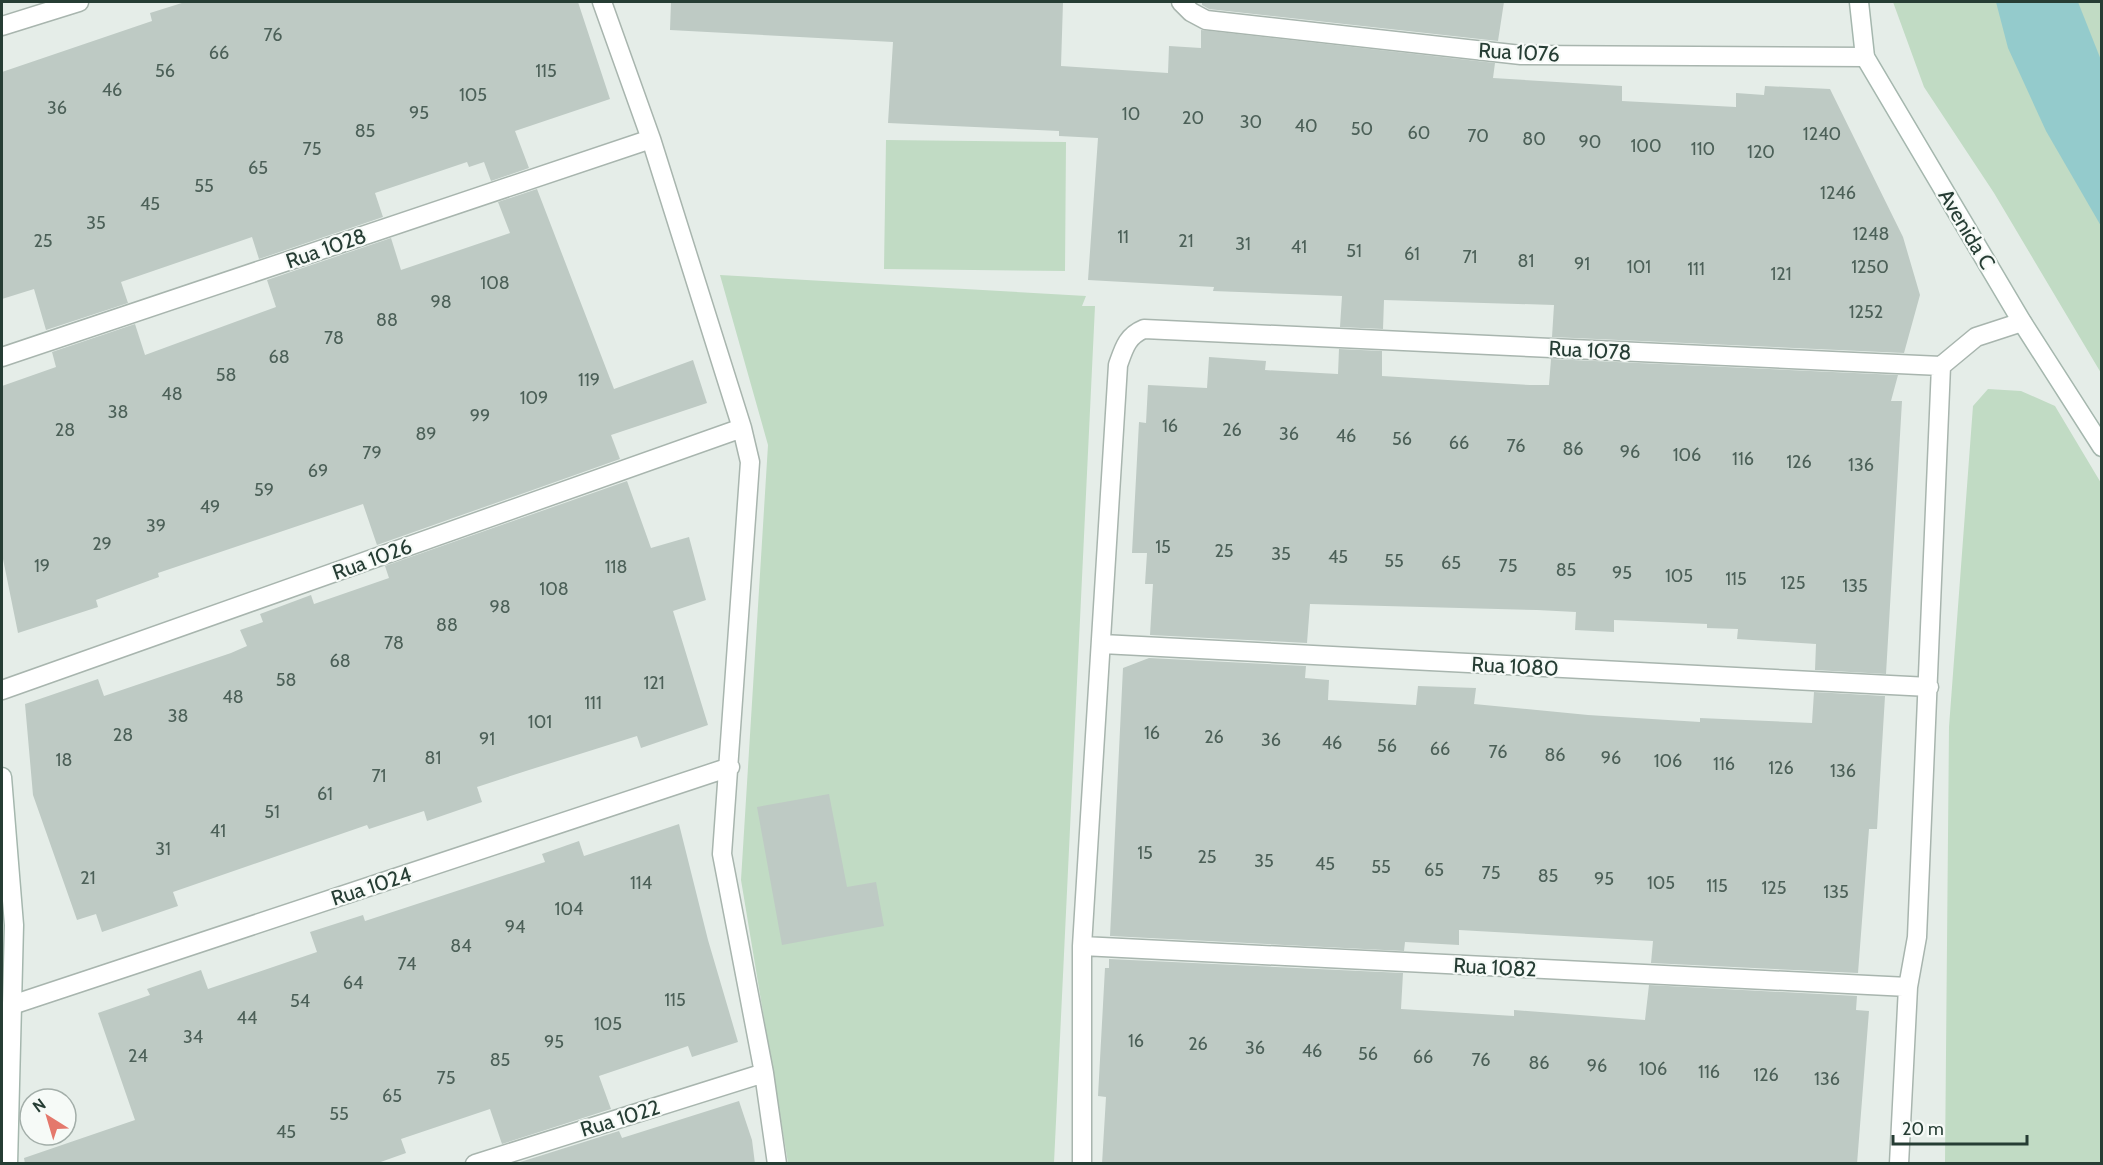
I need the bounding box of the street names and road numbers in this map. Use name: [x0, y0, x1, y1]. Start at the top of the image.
street label: Rua 1076: [1478, 37, 1560, 67]
street label: Avenida C: [1933, 185, 2001, 273]
street label: Rua 1028: [282, 223, 370, 273]
street label: Rua 1078: [1548, 335, 1632, 365]
street label: Rua 1026: [329, 533, 415, 585]
street label: Rua 1080: [1471, 651, 1559, 681]
street label: Rua 1024: [328, 861, 414, 911]
street label: Rua 1082: [1453, 952, 1537, 982]
street label: Rua 1022: [577, 1094, 663, 1142]

